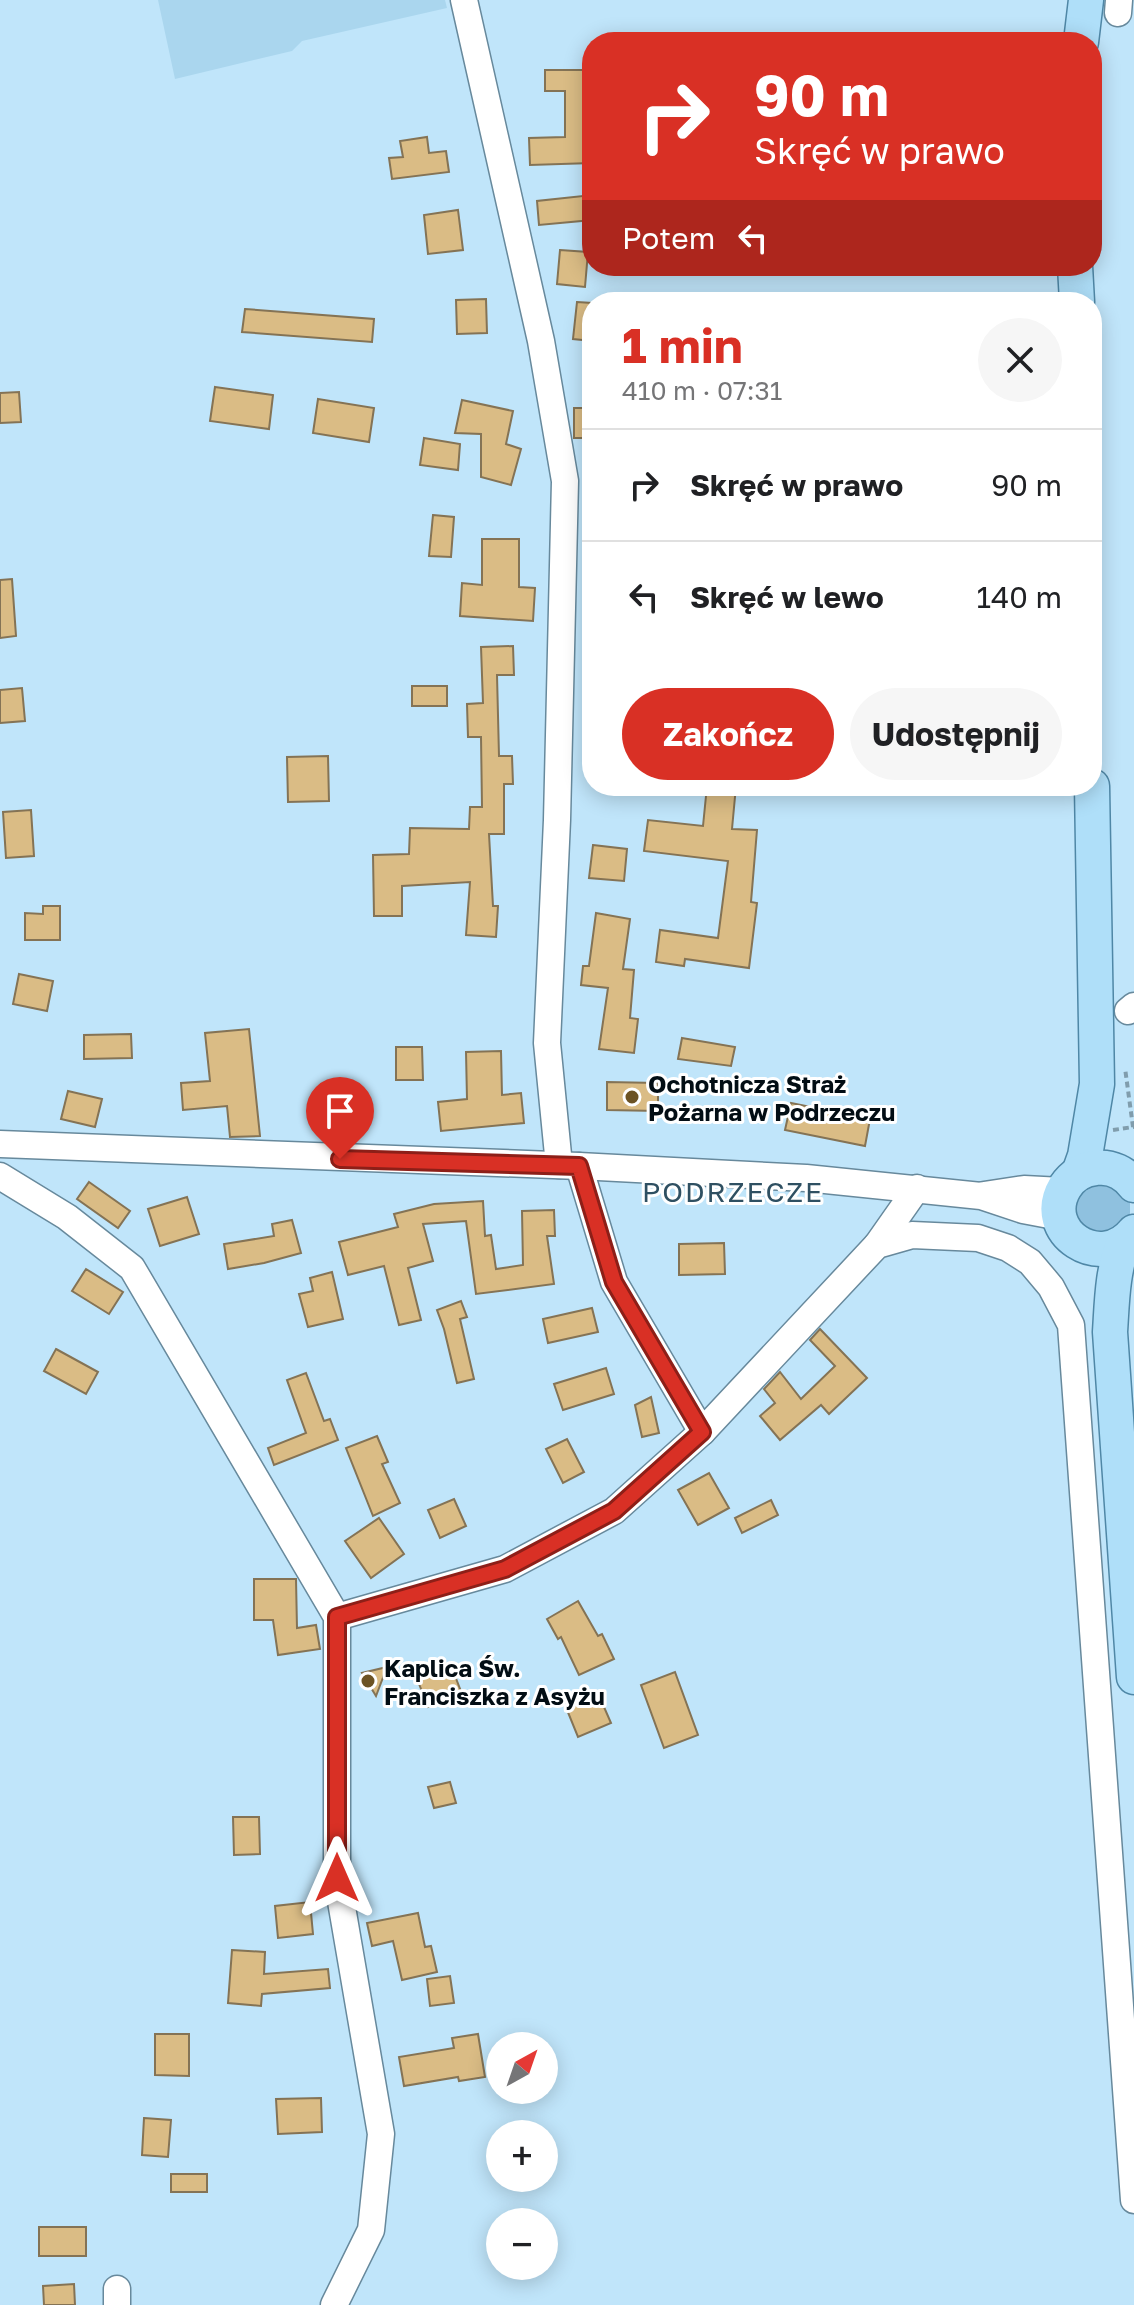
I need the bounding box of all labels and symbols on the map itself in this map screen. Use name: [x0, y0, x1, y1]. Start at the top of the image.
place label: Ochotnicza Straż Pożarna w Podrzeczu: [648, 1069, 895, 1126]
pin: [306, 1077, 374, 1159]
marker: Ochotnicza Straż Pożarna w Podrzeczu: [623, 1088, 641, 1106]
district label: PODRZECZE: [642, 1175, 824, 1208]
place label: Kaplica Św. Franciszka z Asyżu: [384, 1653, 605, 1710]
marker: Kaplica Św. Franciszka z Asyżu: [359, 1672, 377, 1690]
position arrow: [295, 1836, 379, 1920]
north arrow: [486, 2032, 558, 2104]

